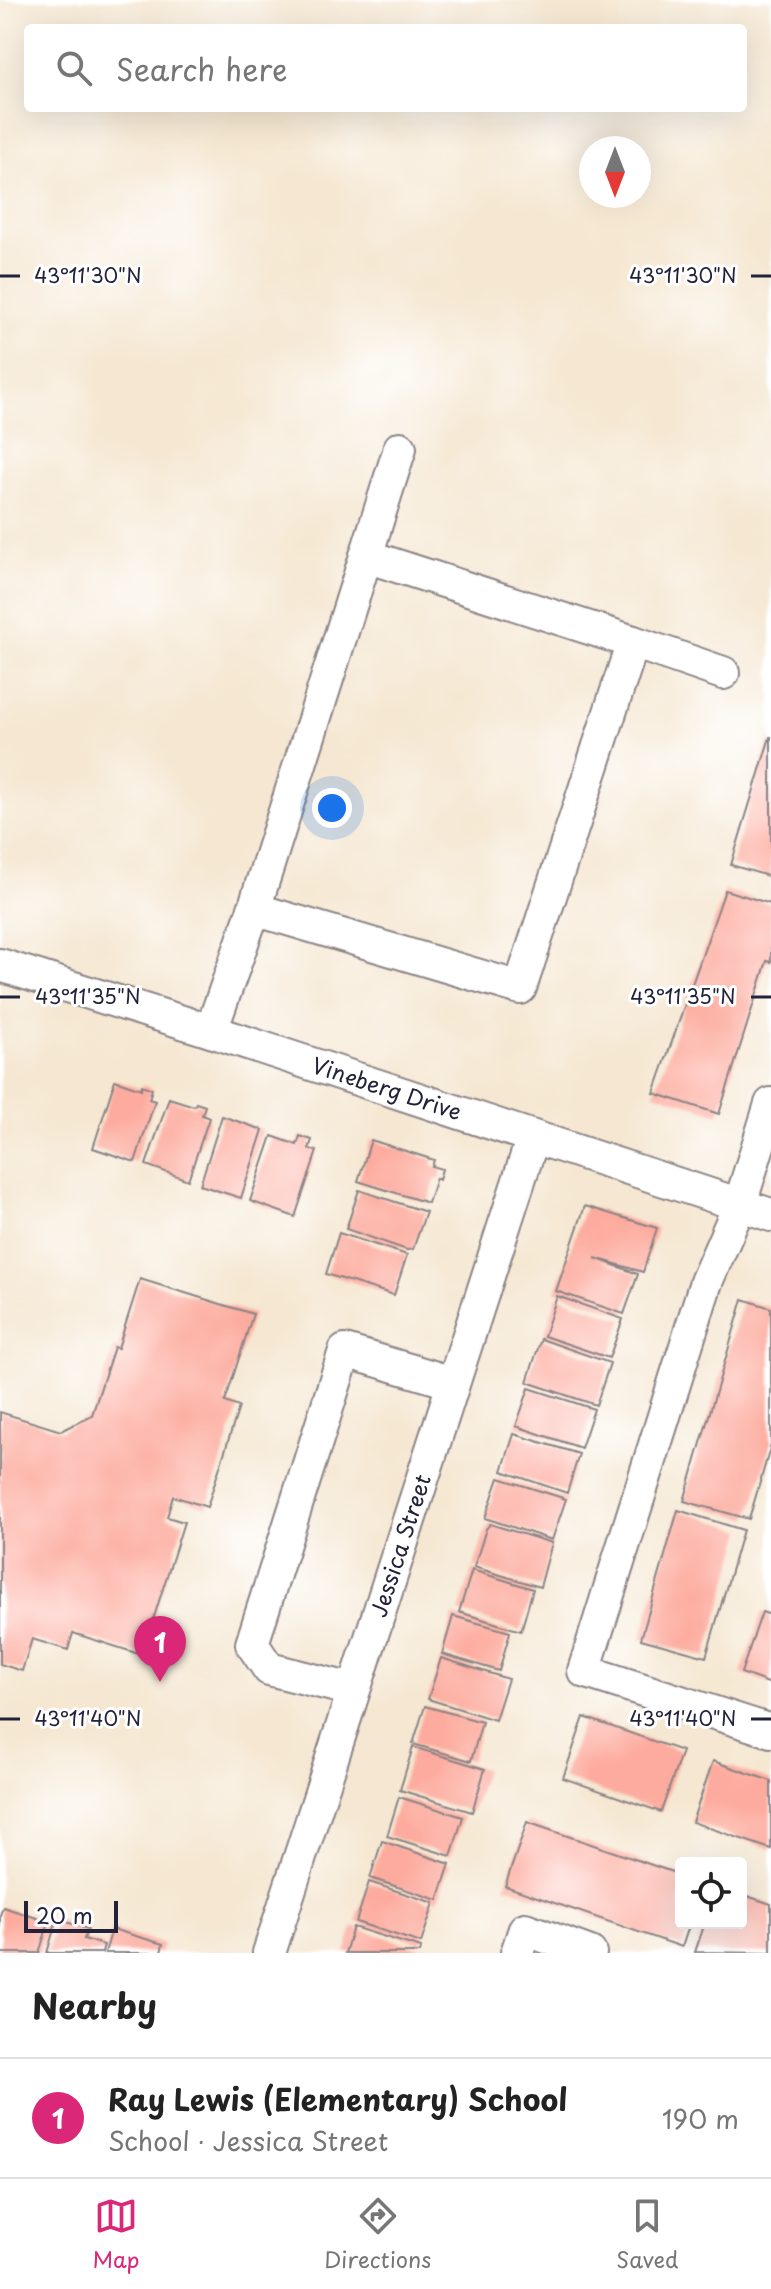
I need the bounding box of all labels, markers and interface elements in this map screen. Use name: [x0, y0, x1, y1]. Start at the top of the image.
search box: [24, 24, 747, 112]
icon: search: [52, 46, 96, 90]
text: Search here: [116, 46, 288, 91]
north arrow: [579, 136, 651, 208]
text: 43°11'30"N: [34, 260, 142, 290]
text: 43°11'30"N: [629, 260, 737, 290]
your location: [312, 788, 352, 828]
text: 43°11'35"N: [35, 981, 141, 1011]
text: 43°11'35"N: [630, 981, 736, 1011]
street label: Vineberg Drive: [308, 1047, 466, 1127]
street label: Jessica Street: [361, 1469, 438, 1621]
pin: 1: [134, 1616, 186, 1682]
text: 43°11'40"N: [34, 1703, 142, 1733]
text: 43°11'40"N: [629, 1703, 737, 1733]
map controls: [675, 1857, 747, 1929]
button: locate: [675, 1857, 747, 1929]
scale bar: [24, 1897, 118, 1933]
text: 20 m: [36, 1898, 93, 1931]
text: Nearby: [32, 1979, 157, 2031]
text: Ray Lewis (Elementary) School: [108, 2076, 568, 2121]
text: 1: [52, 2099, 64, 2138]
text: 190 m: [662, 2099, 739, 2138]
text: School · Jessica Street: [108, 2121, 388, 2160]
tab: Map: [92, 2194, 139, 2275]
tab: Directions: [324, 2194, 431, 2275]
tab: Saved: [616, 2194, 679, 2275]

